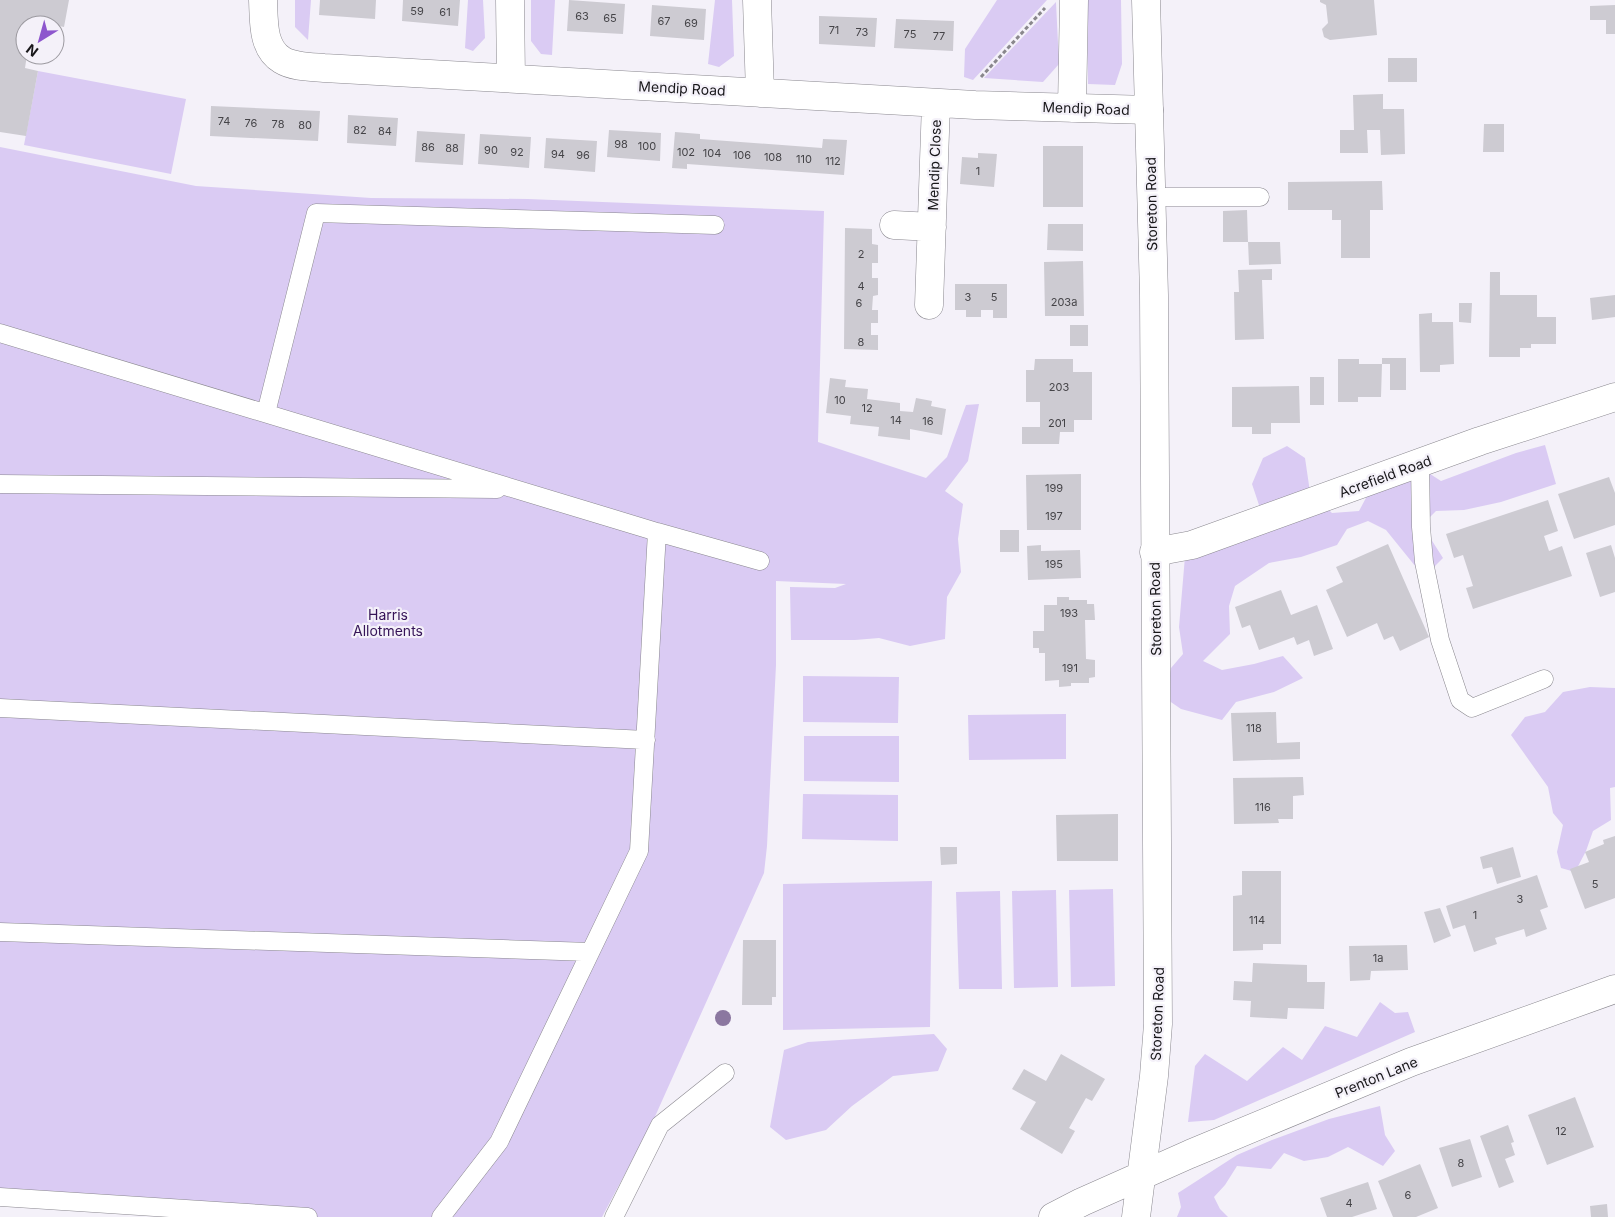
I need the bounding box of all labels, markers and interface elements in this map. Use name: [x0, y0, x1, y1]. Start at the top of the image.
house number: 59: [410, 4, 424, 18]
house number: 61: [439, 5, 451, 19]
house number: 63: [575, 9, 589, 23]
house number: 65: [603, 11, 617, 25]
house number: 67: [657, 14, 671, 28]
north arrow: [15, 15, 65, 65]
house number: 69: [684, 16, 698, 30]
house number: 71: [829, 23, 839, 37]
house number: 73: [856, 25, 869, 39]
house number: 75: [904, 27, 917, 41]
house number: 77: [933, 29, 945, 43]
text: N: [22, 41, 41, 61]
street label: Mendip Road: [638, 77, 726, 99]
street label: Mendip Road: [1042, 98, 1130, 118]
house number: 74: [218, 114, 230, 128]
house number: 76: [245, 116, 258, 130]
house number: 78: [272, 117, 285, 131]
house number: 80: [298, 118, 312, 132]
street label: Mendip Close: [924, 119, 944, 211]
house number: 82: [353, 123, 367, 137]
house number: 84: [378, 124, 392, 138]
house number: 98: [614, 137, 628, 151]
house number: 100: [638, 139, 656, 153]
house number: 86: [421, 140, 435, 154]
house number: 88: [445, 141, 459, 155]
house number: 90: [484, 143, 498, 157]
house number: 92: [510, 145, 524, 159]
house number: 102: [677, 145, 695, 159]
house number: 104: [703, 146, 721, 160]
house number: 94: [551, 147, 565, 161]
house number: 96: [576, 148, 590, 162]
house number: 106: [733, 148, 751, 162]
house number: 108: [764, 150, 782, 164]
house number: 110: [796, 152, 812, 166]
house number: 112: [825, 154, 841, 168]
street label: Storeton Road: [1142, 157, 1160, 251]
house number: 1: [976, 164, 980, 178]
house number: 2: [858, 247, 864, 261]
house number: 4: [857, 279, 865, 293]
house number: 3: [965, 290, 972, 304]
house number: 5: [991, 290, 998, 304]
house number: 203a: [1051, 295, 1077, 309]
house number: 6: [856, 296, 863, 310]
house number: 8: [858, 335, 865, 349]
house number: 203: [1049, 380, 1069, 394]
house number: 10: [834, 393, 846, 407]
house number: 12: [861, 401, 873, 415]
house number: 14: [890, 413, 902, 427]
house number: 16: [922, 414, 934, 428]
house number: 201: [1048, 416, 1066, 430]
street label: Acrefield Road: [1336, 451, 1434, 501]
house number: 199: [1045, 481, 1063, 495]
house number: 197: [1045, 509, 1063, 523]
house number: 195: [1045, 557, 1063, 571]
street label: Storeton Road: [1146, 562, 1164, 656]
park label: Harris Allotments: [353, 606, 423, 639]
house number: 193: [1060, 606, 1078, 620]
house number: 191: [1062, 661, 1078, 675]
house number: 118: [1246, 721, 1262, 735]
house number: 116: [1255, 800, 1271, 814]
house number: 5: [1592, 877, 1599, 891]
house number: 3: [1517, 892, 1524, 906]
house number: 1: [1473, 908, 1477, 922]
house number: 114: [1249, 913, 1265, 927]
house number: 1a: [1373, 951, 1383, 965]
street label: Storeton Road: [1147, 967, 1167, 1061]
street label: Prenton Lane: [1332, 1053, 1420, 1101]
house number: 12: [1555, 1124, 1567, 1138]
house number: 8: [1458, 1156, 1465, 1170]
house number: 6: [1405, 1188, 1412, 1202]
house number: 4: [1345, 1196, 1353, 1210]

